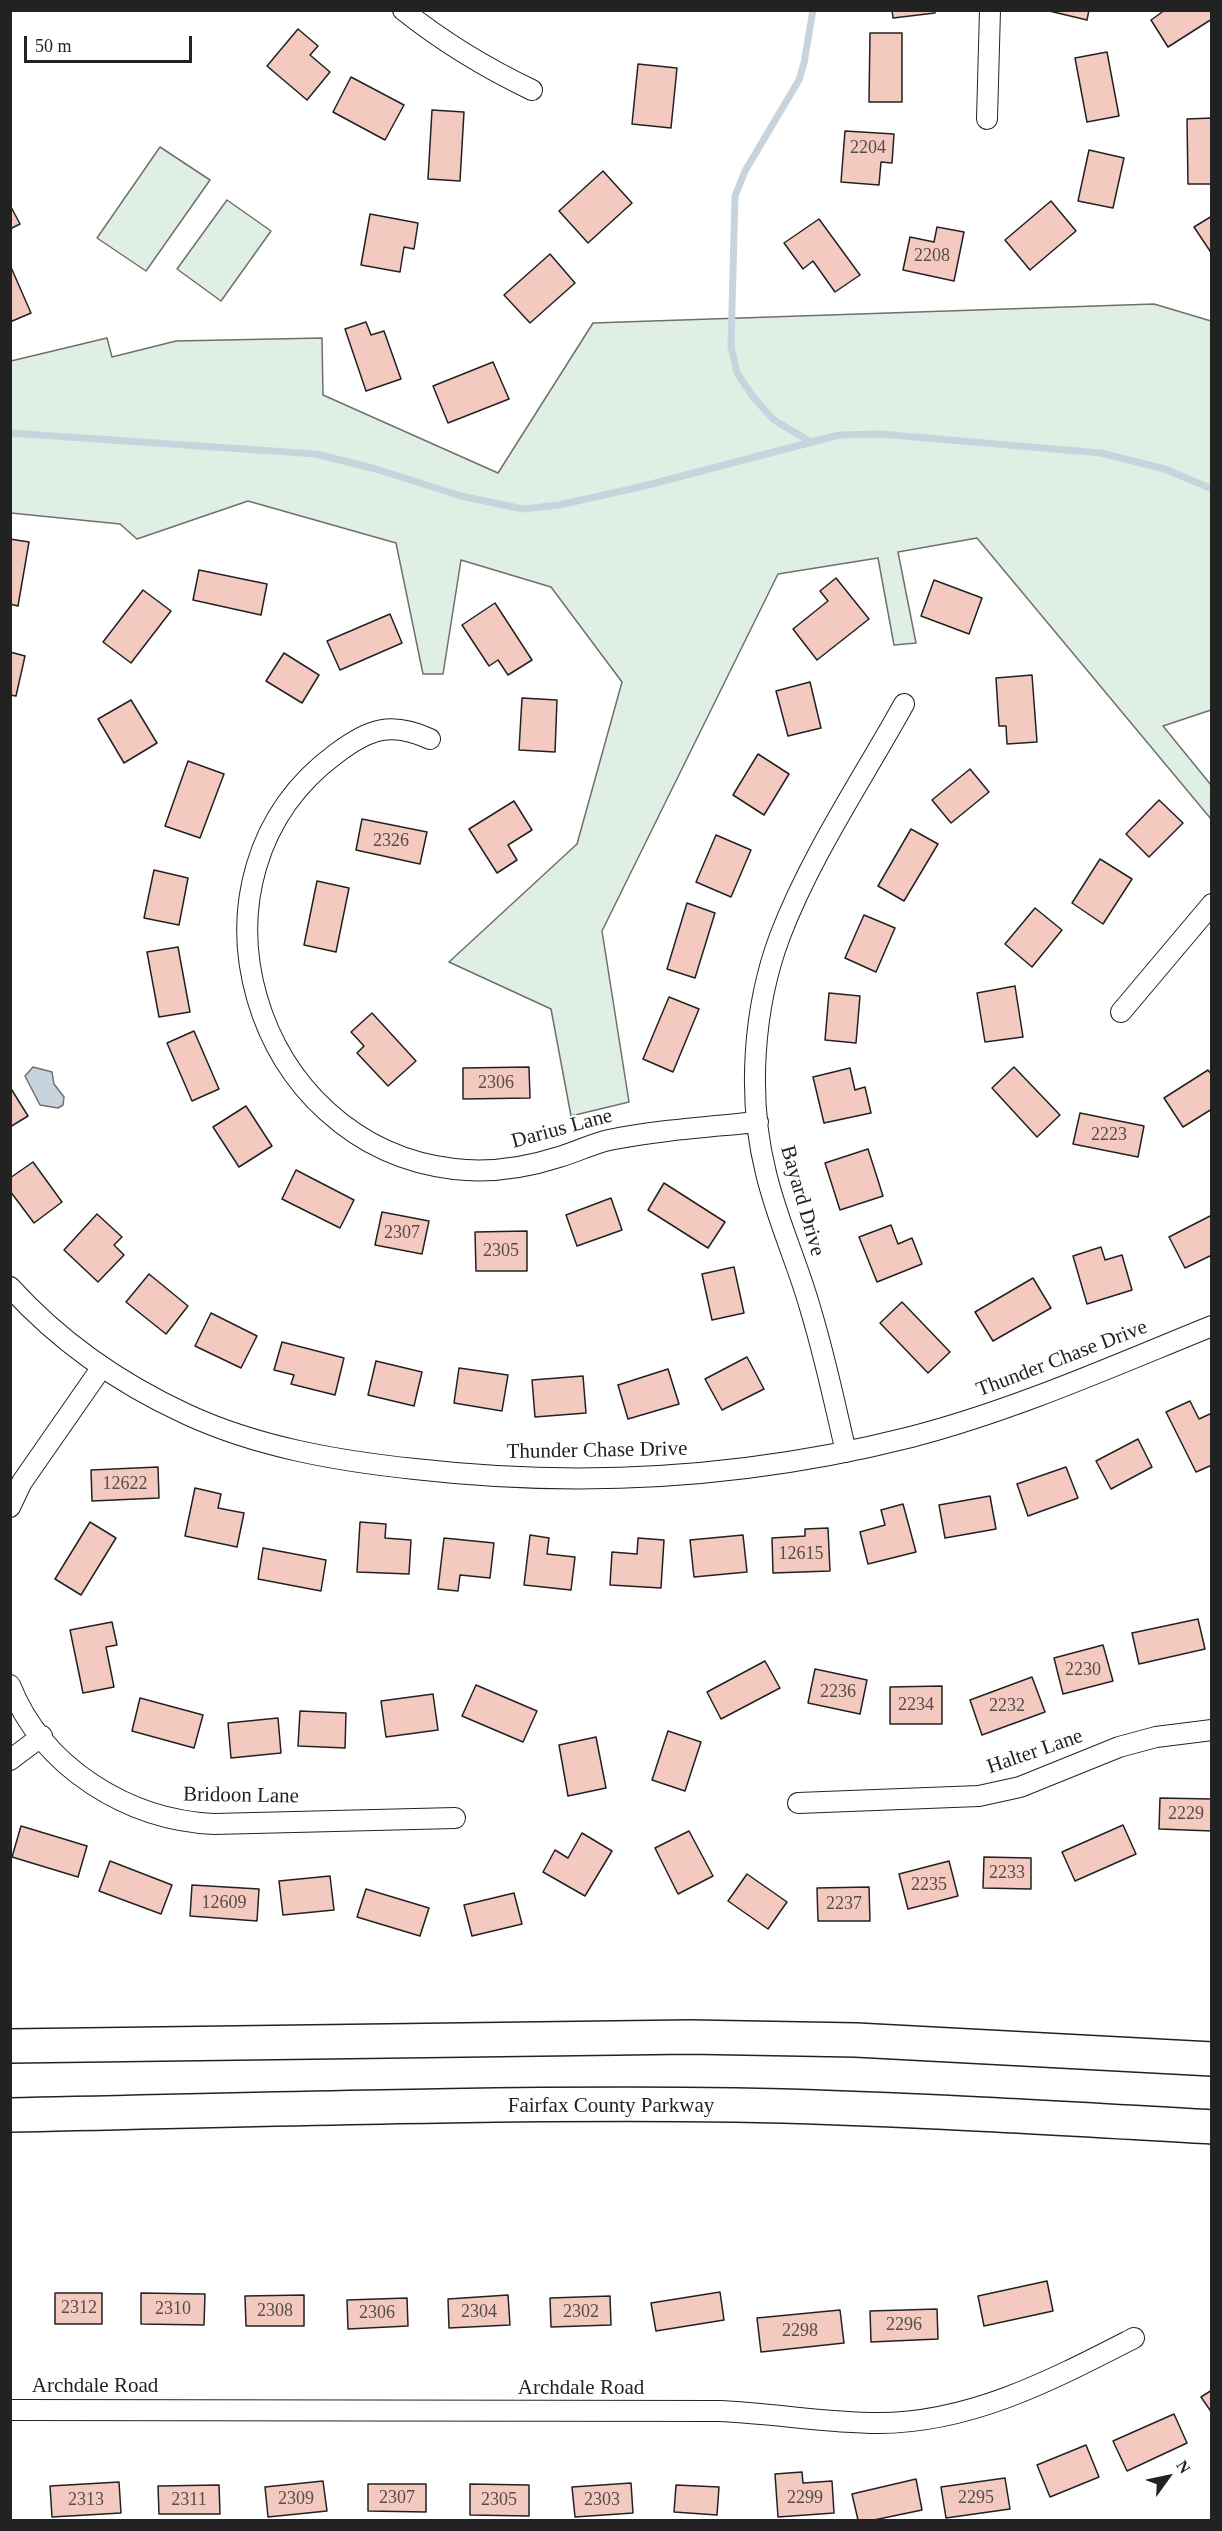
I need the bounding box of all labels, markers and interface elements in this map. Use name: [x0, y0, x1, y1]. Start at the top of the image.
scale bar: [27, 24, 195, 62]
text: 50 m: [35, 36, 72, 56]
house number: 2204: [850, 137, 886, 159]
house number: 2208: [914, 245, 950, 267]
house number: 2326: [373, 830, 409, 852]
house number: 2306: [478, 1072, 514, 1094]
street label: Darius Lane: [509, 1103, 615, 1155]
house number: 2223: [1091, 1124, 1127, 1146]
street label: Bayard Drive: [774, 1143, 830, 1259]
house number: 2307: [384, 1222, 420, 1244]
house number: 2305: [483, 1240, 519, 1262]
street label: Thunder Chase Drive: [973, 1315, 1151, 1403]
street label: Thunder Chase Drive: [506, 1437, 688, 1465]
house number: 12622: [102, 1473, 148, 1495]
house number: 12615: [778, 1543, 824, 1565]
house number: 2230: [1065, 1659, 1101, 1681]
house number: 2236: [820, 1681, 856, 1703]
house number: 2234: [898, 1694, 934, 1716]
house number: 2232: [989, 1695, 1025, 1717]
street label: Halter Lane: [984, 1724, 1086, 1780]
street label: Bridoon Lane: [183, 1782, 299, 1810]
house number: 2229: [1168, 1803, 1204, 1825]
house number: 2233: [989, 1862, 1025, 1884]
house number: 2235: [911, 1874, 947, 1896]
house number: 12609: [202, 1892, 246, 1914]
house number: 2237: [826, 1893, 862, 1915]
street label: Fairfax County Parkway: [508, 2093, 714, 2119]
house number: 2312: [61, 2297, 97, 2319]
house number: 2310: [155, 2298, 191, 2320]
house number: 2308: [257, 2300, 293, 2322]
house number: 2304: [461, 2301, 497, 2323]
house number: 2302: [563, 2301, 599, 2323]
house number: 2306: [359, 2302, 395, 2324]
house number: 2296: [886, 2314, 922, 2336]
house number: 2298: [782, 2320, 818, 2342]
street label: Archdale Road: [32, 2373, 158, 2399]
street label: Archdale Road: [518, 2375, 644, 2401]
north arrow: [1138, 2447, 1198, 2507]
text: N: [1173, 2457, 1194, 2476]
house number: 2307: [379, 2487, 415, 2509]
house number: 2299: [787, 2487, 823, 2509]
house number: 2295: [958, 2487, 994, 2509]
house number: 2309: [278, 2488, 314, 2510]
house number: 2313: [68, 2489, 104, 2511]
house number: 2311: [171, 2489, 207, 2511]
house number: 2305: [481, 2489, 517, 2511]
house number: 2303: [584, 2489, 620, 2511]

